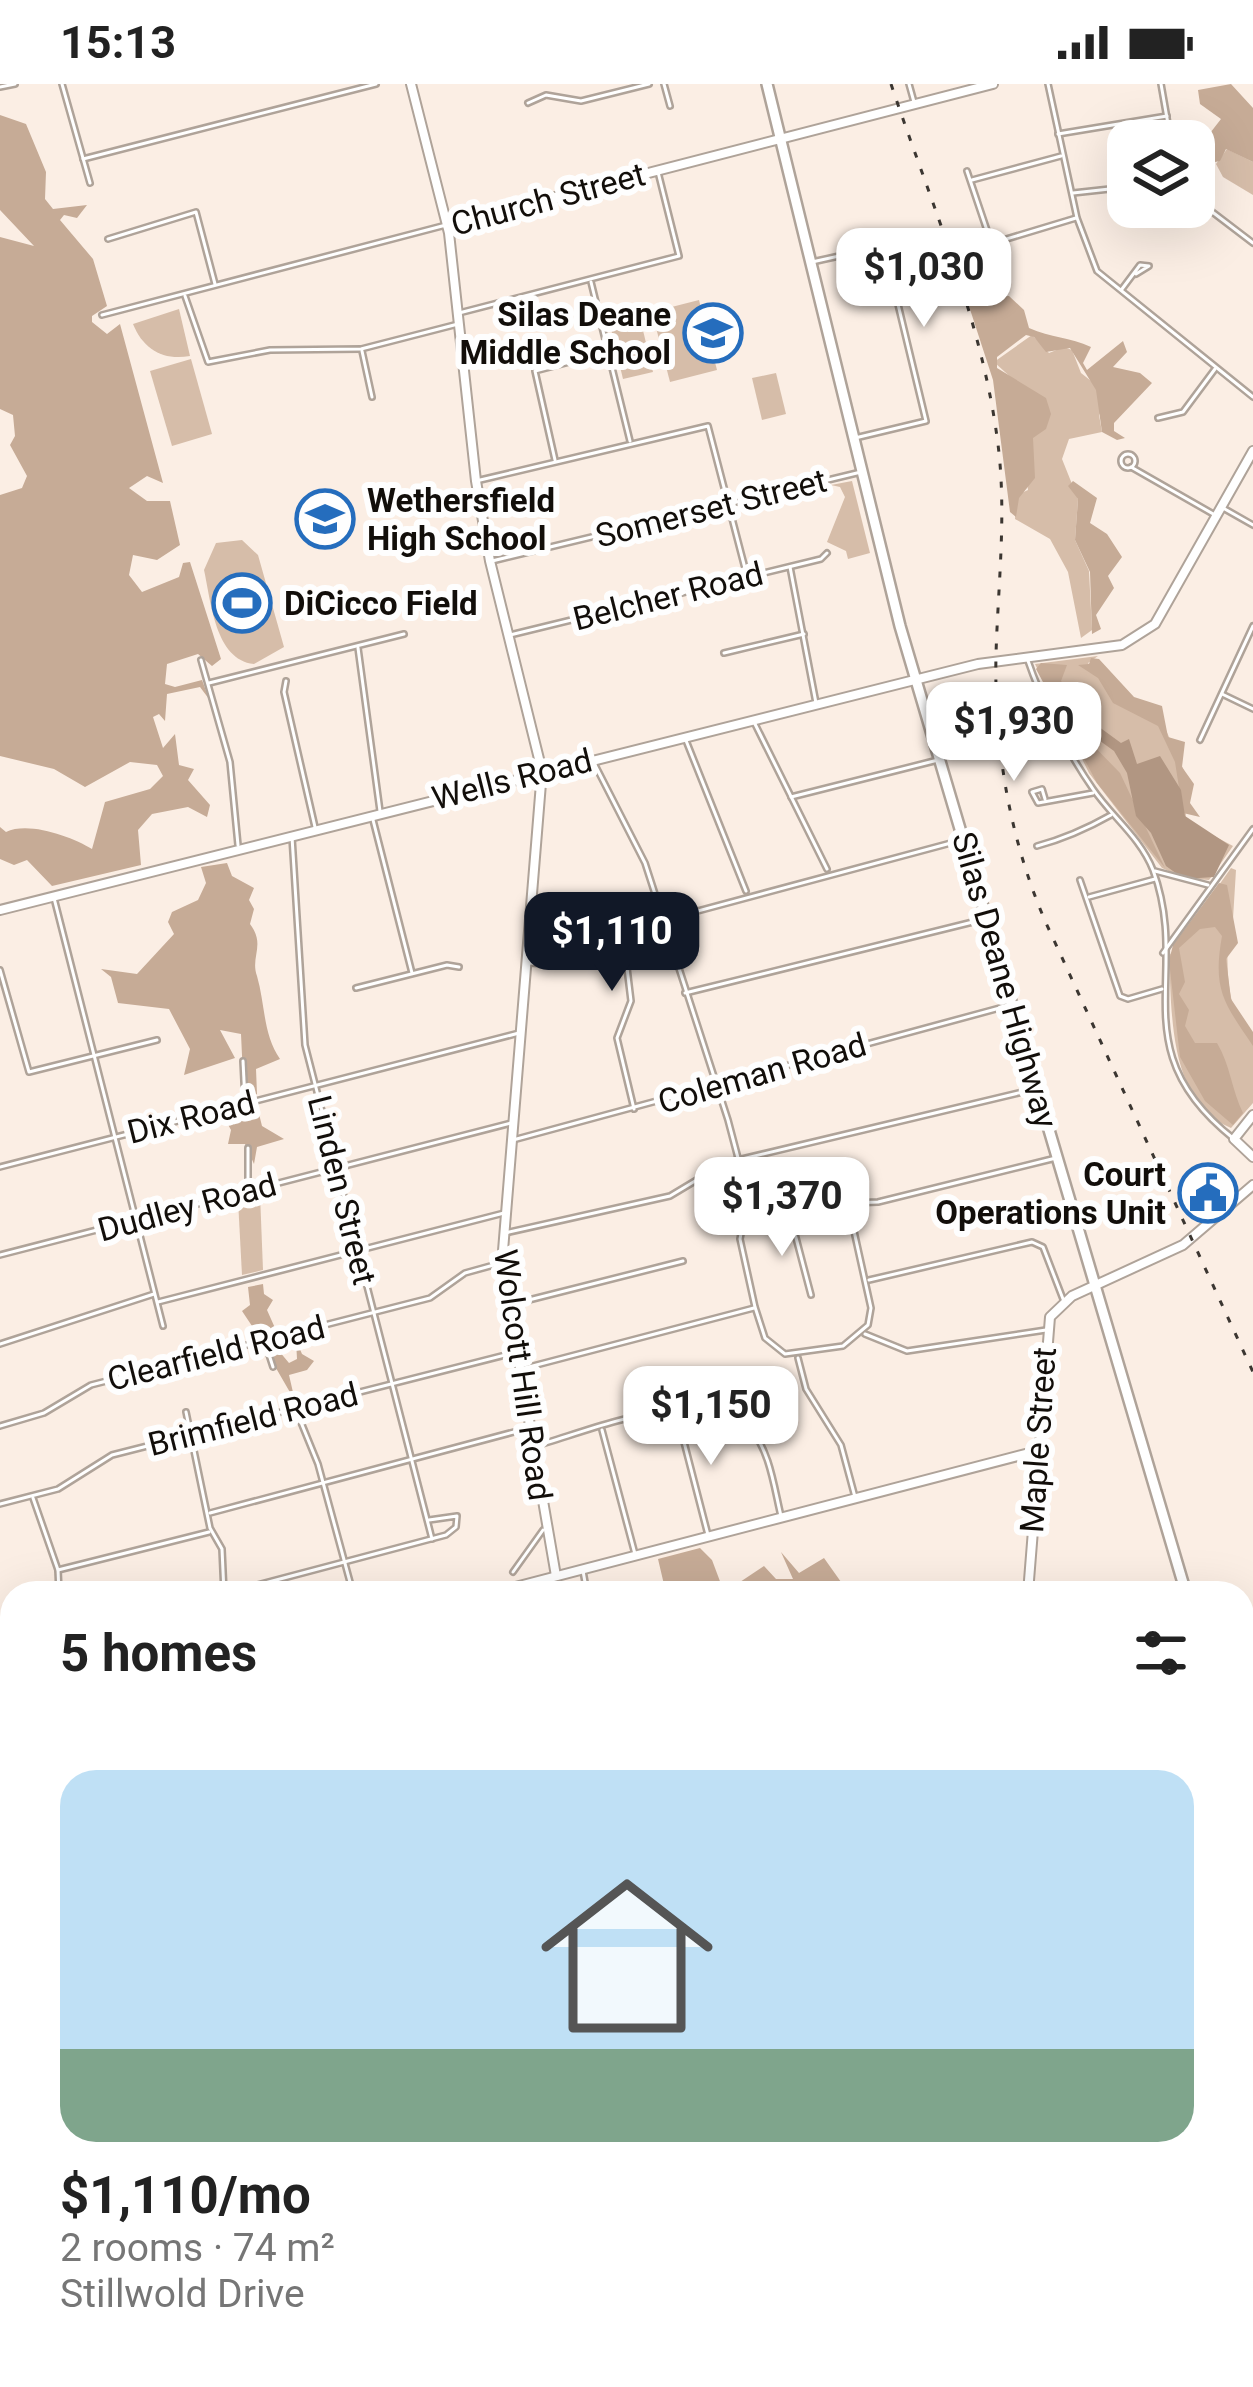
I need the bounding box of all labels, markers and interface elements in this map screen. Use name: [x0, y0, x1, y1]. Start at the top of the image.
text: 15:13: [60, 16, 176, 69]
map controls: [1107, 120, 1215, 228]
button: layers: [1107, 120, 1215, 228]
street label: Church Street: [447, 154, 649, 244]
pin: $1,030: [826, 228, 1022, 330]
text: $1,030: [863, 244, 985, 290]
place label: Silas Deane Middle School: [459, 295, 671, 372]
school or university icon: Silas Deane Middle School: [682, 302, 744, 364]
street label: Somerset Street: [591, 460, 831, 556]
place label: Wethersfield High School: [367, 481, 555, 558]
school or university icon: Wethersfield High School: [294, 488, 356, 550]
street label: Belcher Road: [569, 554, 767, 638]
sports icon: DiCicco Field: [211, 572, 273, 634]
place label: DiCicco Field: [284, 584, 478, 623]
pin: $1,930: [916, 682, 1112, 784]
text: $1,930: [953, 698, 1075, 744]
street label: Wells Road: [428, 740, 596, 818]
street label: Silas Deane Highway: [944, 827, 1066, 1133]
pin: $1,110: [514, 892, 710, 994]
text: $1,110: [551, 908, 673, 954]
street label: Coleman Road: [653, 1025, 871, 1121]
street label: Dix Road: [123, 1082, 259, 1152]
street label: Linden Street: [300, 1091, 384, 1289]
place label: Court Operations Unit: [935, 1155, 1166, 1232]
pin: $1,370: [684, 1157, 880, 1259]
public building icon: Court Operations Unit: [1177, 1162, 1239, 1224]
street label: Dudley Road: [93, 1164, 281, 1250]
text: $1,370: [721, 1173, 843, 1219]
street label: Wolcott Hill Road: [486, 1247, 560, 1503]
street label: Clearfield Road: [103, 1307, 329, 1399]
street label: Maple Street: [1012, 1346, 1064, 1534]
pin: $1,150: [613, 1366, 809, 1468]
street label: Brimfield Road: [144, 1374, 362, 1464]
text: $1,150: [650, 1382, 772, 1428]
icon: filters: [1128, 1620, 1194, 1686]
text: 5 homes: [60, 1624, 257, 1683]
icon: home: [519, 1848, 735, 2064]
text: $1,110/mo: [60, 2166, 311, 2225]
text: 2 rooms · 74 m²: [60, 2225, 335, 2271]
text: Stillwold Drive: [60, 2271, 305, 2317]

